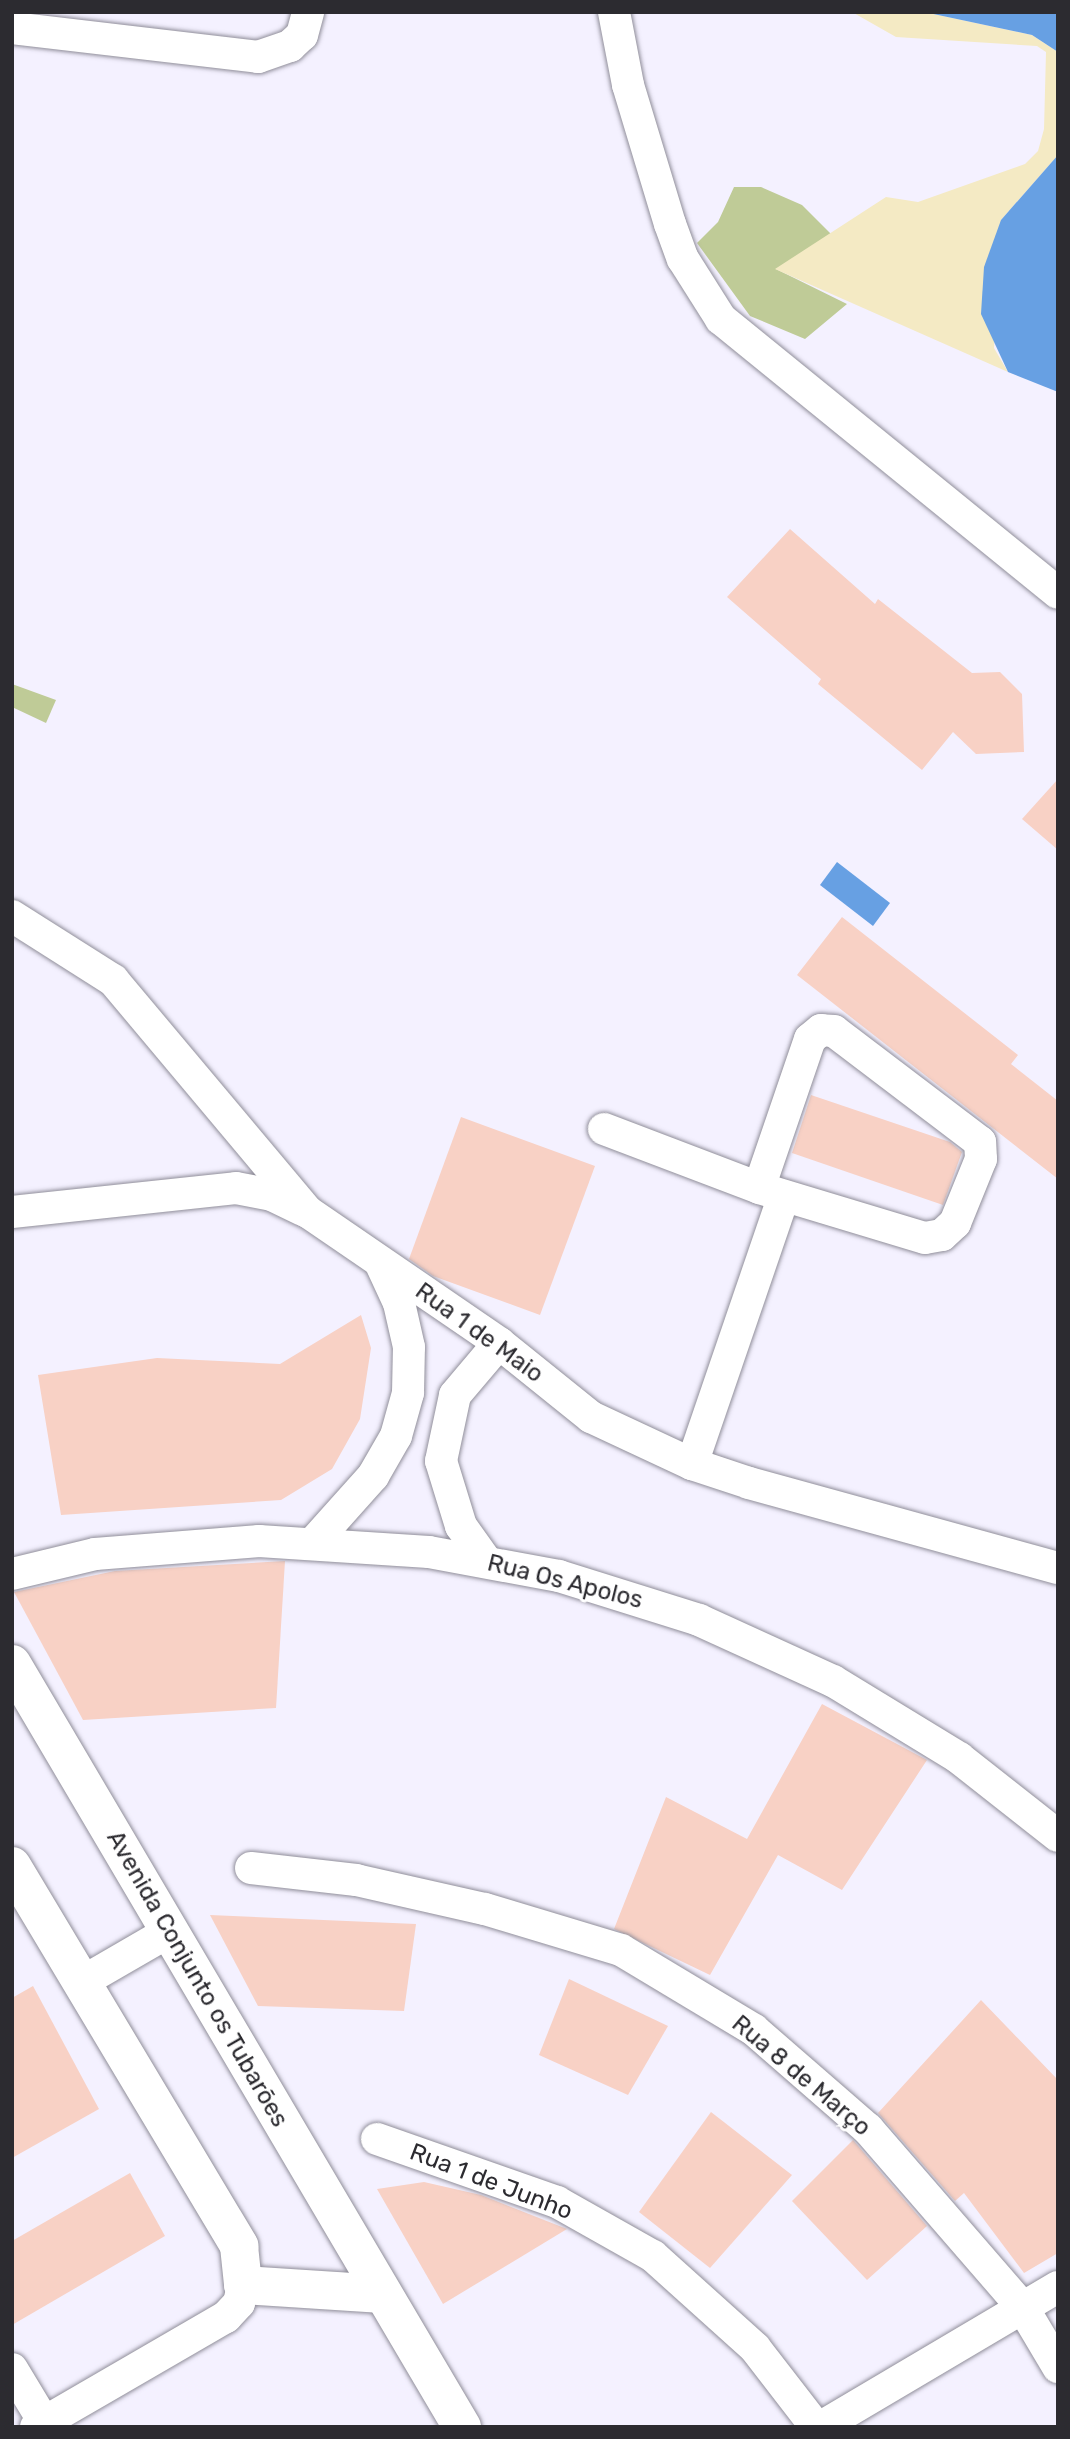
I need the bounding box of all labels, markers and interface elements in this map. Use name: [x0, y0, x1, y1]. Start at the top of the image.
street label: Rua 1 de Maio: [409, 1277, 549, 1389]
street label: Rua Os Apolos: [484, 1549, 646, 1615]
street label: Avenida Conjunto os Tubarões: [100, 1826, 294, 2132]
street label: Rua 8 de Março: [726, 2010, 876, 2142]
street label: Rua 1 de Junho: [406, 2138, 576, 2226]

